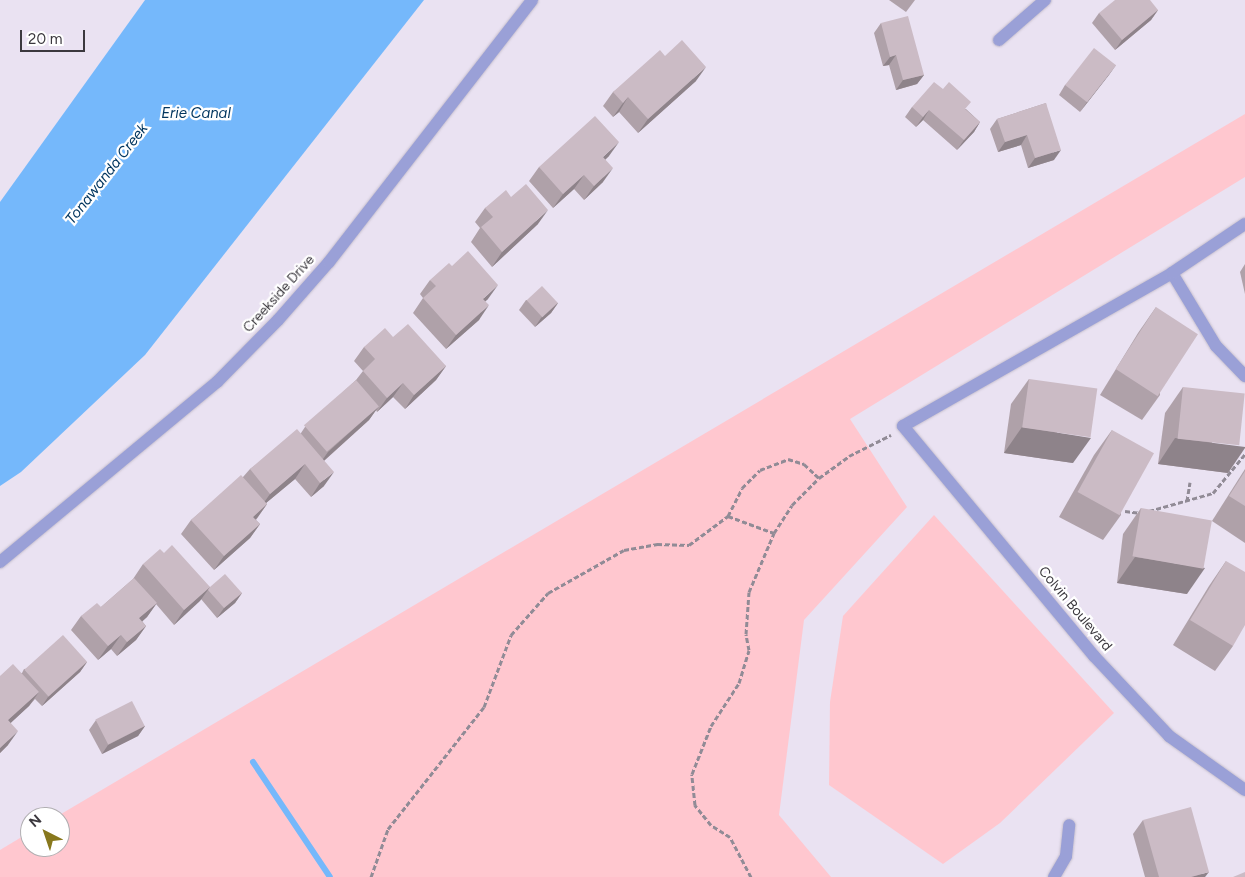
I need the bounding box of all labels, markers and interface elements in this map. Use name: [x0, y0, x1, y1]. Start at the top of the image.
scale bar: [22, 20, 88, 52]
text: 20 m: [28, 30, 62, 48]
water label: Erie Canal: [161, 105, 231, 123]
water label: Tonawanda Creek: [62, 120, 152, 228]
street label: Creekside Drive: [240, 252, 318, 336]
street label: Colvin Boulevard: [1035, 563, 1115, 655]
north arrow: [20, 807, 70, 857]
text: N: [26, 811, 45, 831]

